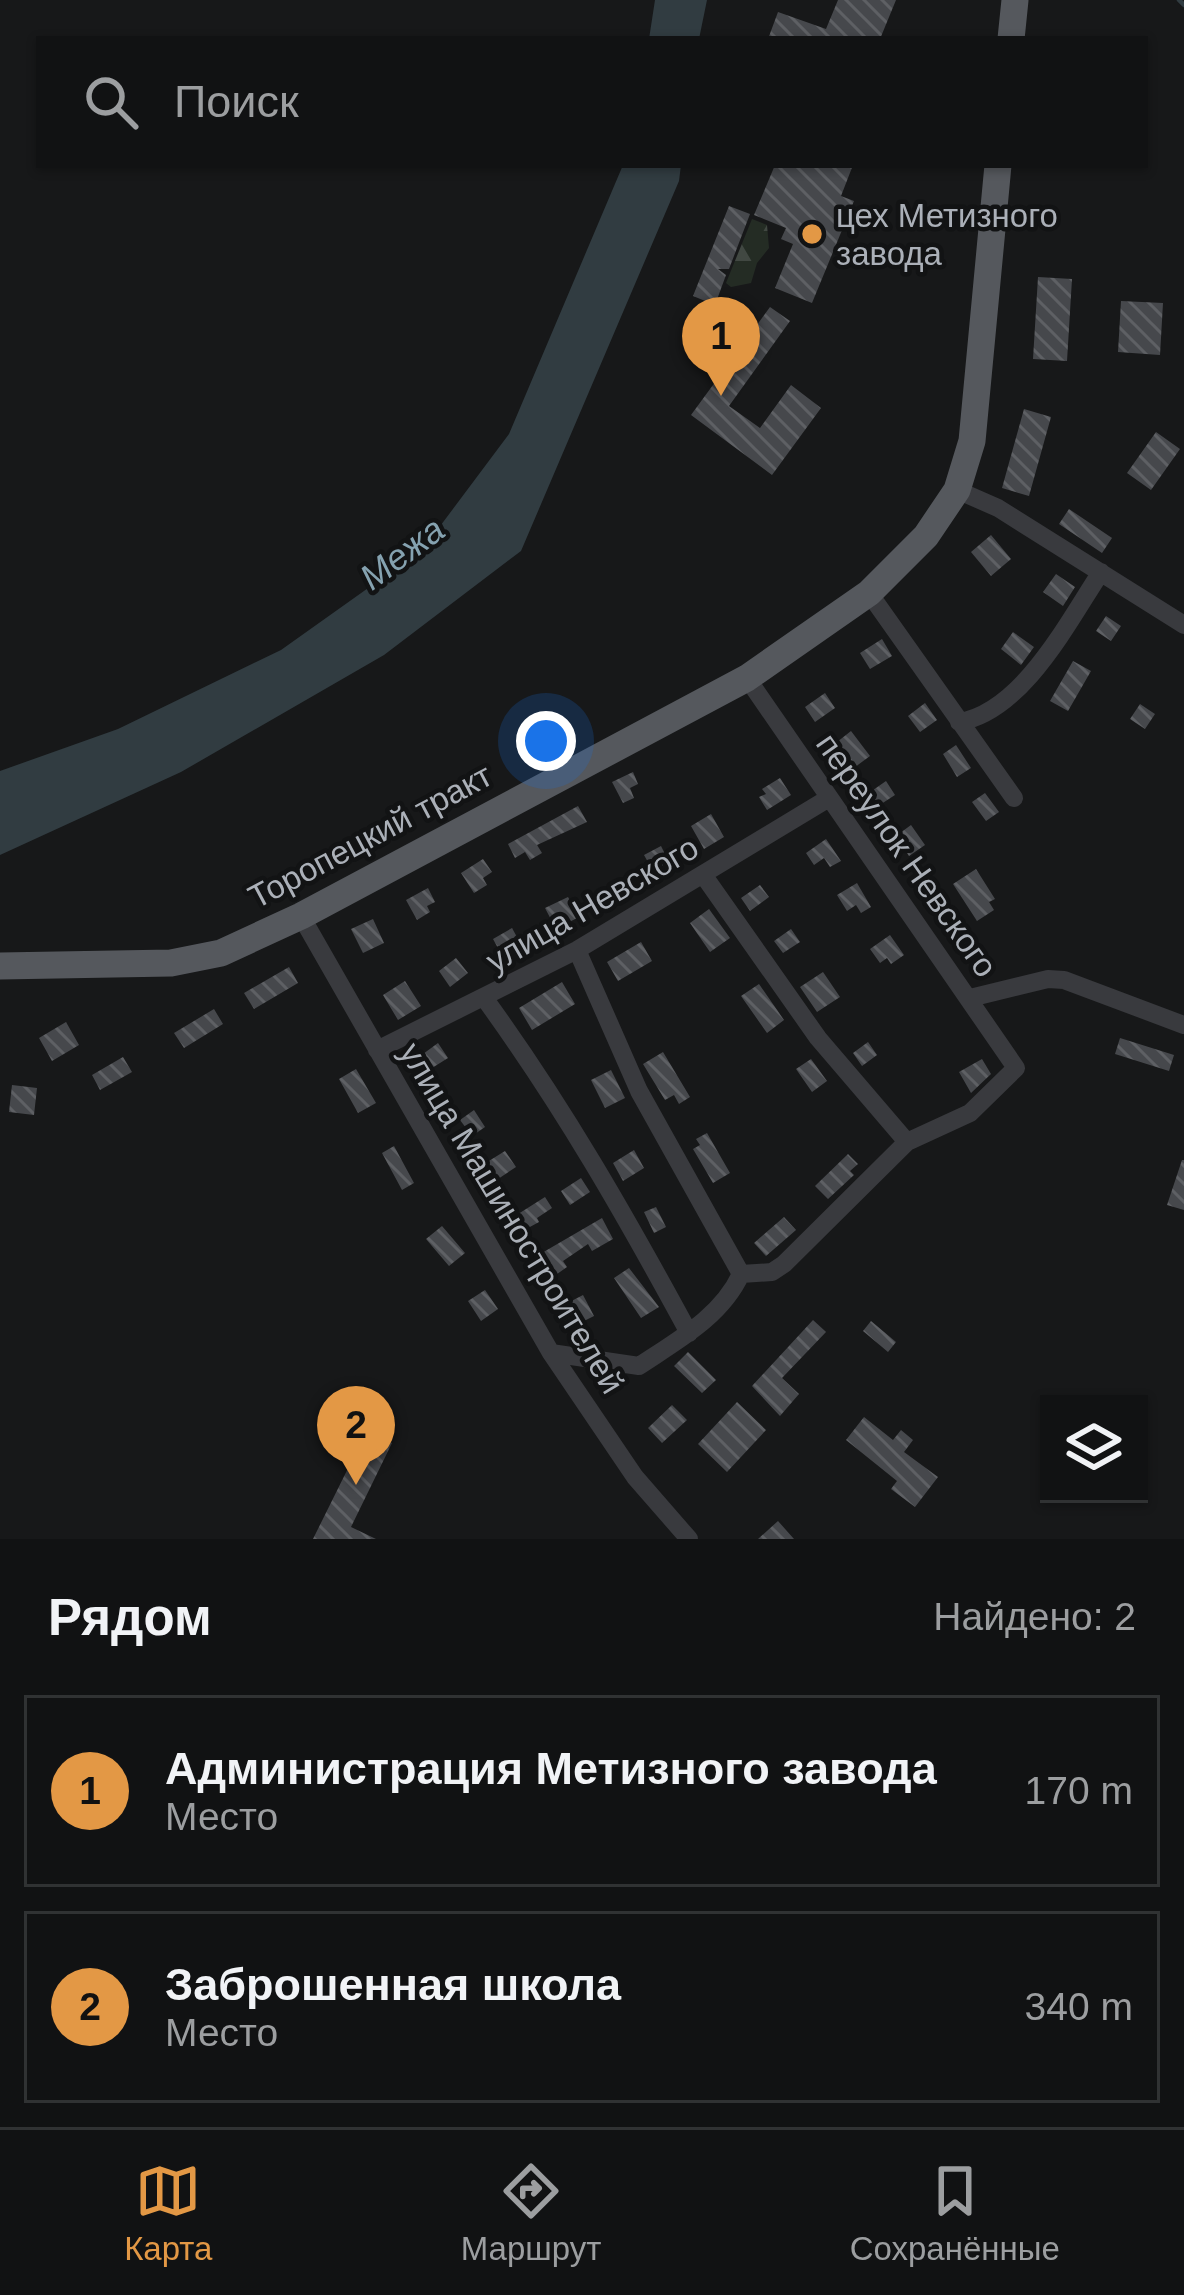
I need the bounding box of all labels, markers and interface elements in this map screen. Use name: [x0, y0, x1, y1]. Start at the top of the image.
search box: [36, 36, 1148, 168]
icon: search: [78, 69, 144, 135]
text: Поиск: [174, 76, 299, 127]
place label: цех Метизного завода: [836, 197, 1058, 272]
marker: цех Метизного завода: [799, 221, 825, 247]
pin: 1: [682, 297, 760, 396]
water label: Межа: [352, 508, 452, 598]
your location: [516, 711, 576, 771]
street label: переулок Невского: [809, 726, 1005, 984]
street label: Торопецкий тракт: [242, 756, 498, 916]
street label: улица Невского: [479, 828, 705, 980]
street label: улица Машиностроителей: [393, 1036, 631, 1400]
pin: 2: [317, 1386, 395, 1485]
map controls: [1040, 1395, 1148, 1503]
button: layers: [1040, 1395, 1148, 1503]
text: Рядом: [48, 1589, 212, 1646]
text: Найдено: 2: [933, 1595, 1136, 1638]
text: Администрация Метизного завода: [165, 1743, 937, 1794]
text: 1: [79, 1769, 101, 1812]
text: 170 m: [1025, 1769, 1133, 1812]
text: Место: [165, 1795, 278, 1838]
text: Заброшенная школа: [165, 1959, 621, 2010]
text: 2: [79, 1985, 101, 2028]
text: 340 m: [1025, 1985, 1133, 2028]
text: Место: [165, 2011, 278, 2054]
tab: Карта: [124, 2158, 212, 2268]
tab: Маршрут: [461, 2158, 601, 2268]
tab: Сохранённые: [850, 2158, 1060, 2268]

